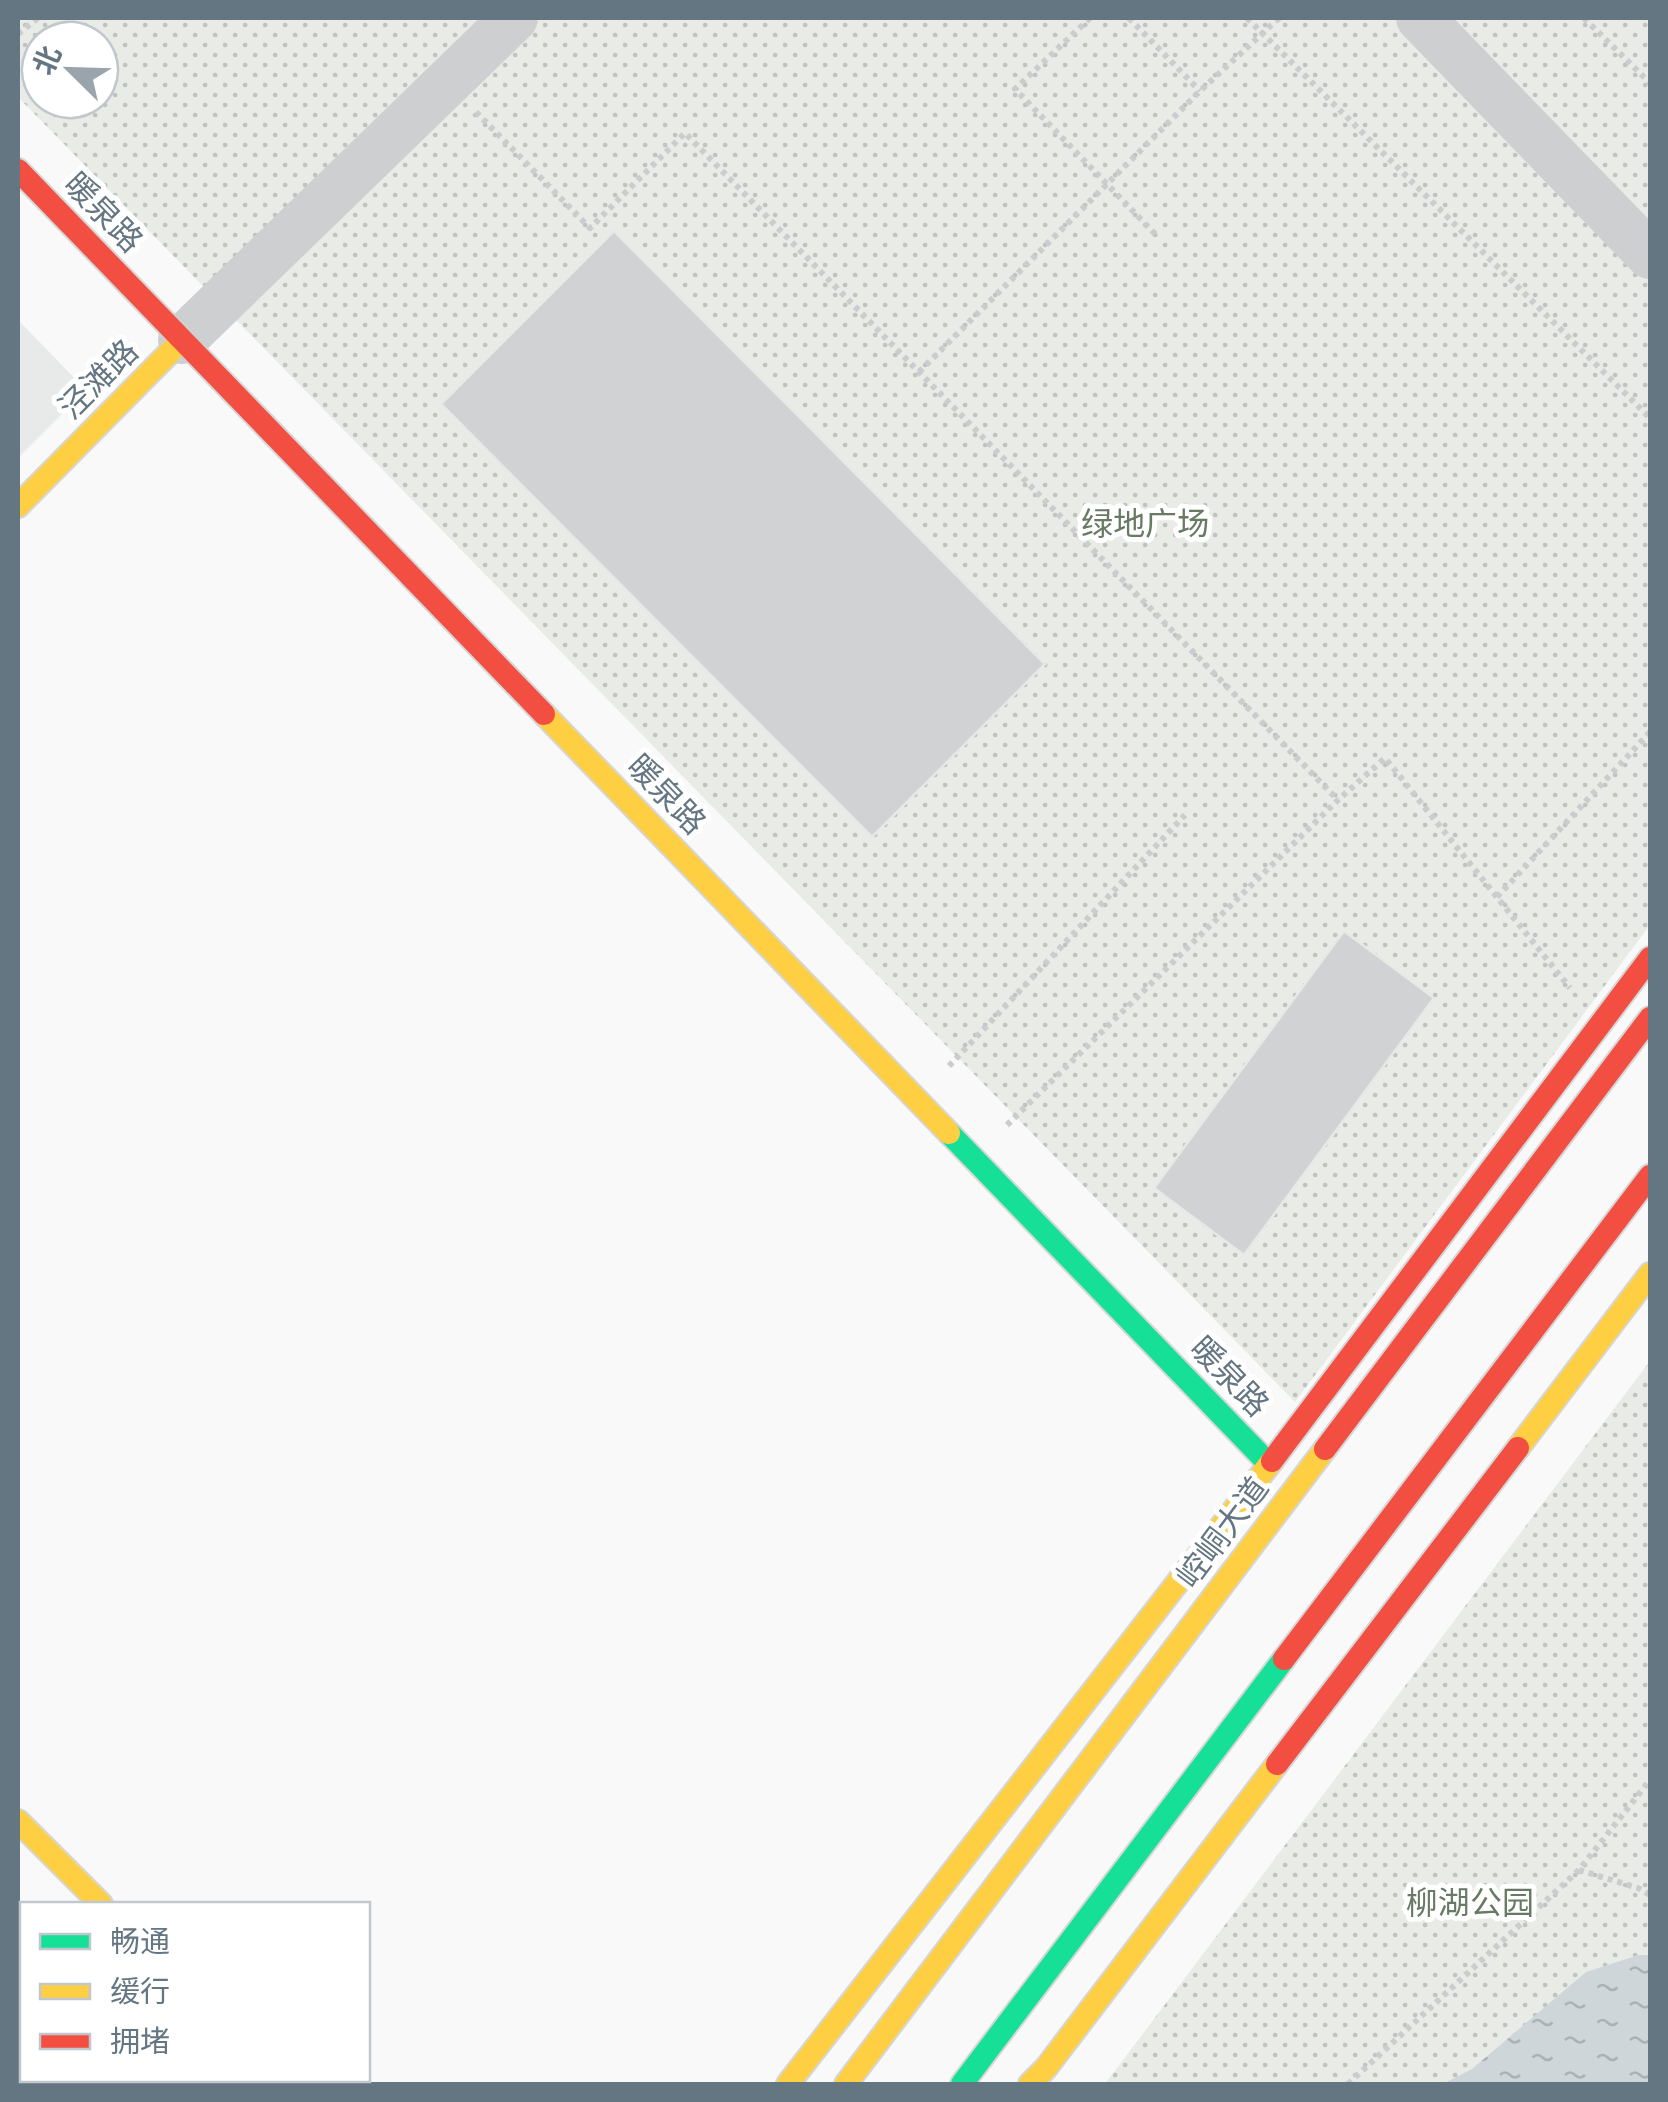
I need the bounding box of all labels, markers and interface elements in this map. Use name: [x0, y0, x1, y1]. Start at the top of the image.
north arrow: [20, 20, 120, 120]
text: 北: [27, 41, 68, 80]
street label: 暖泉路: [57, 165, 151, 259]
street label: 泾滩路: [51, 332, 145, 426]
park label: 绿地广场: [1081, 505, 1209, 542]
street label: 暖泉路: [620, 747, 714, 841]
street label: 暖泉路: [1183, 1329, 1277, 1423]
street label: 崆峒大道: [1169, 1470, 1275, 1594]
park label: 柳湖公园: [1406, 1884, 1534, 1921]
legend: [20, 1902, 370, 2082]
text: 畅通: [110, 1924, 170, 1959]
text: 缓行: [110, 1974, 170, 2009]
text: 拥堵: [110, 2024, 170, 2059]

